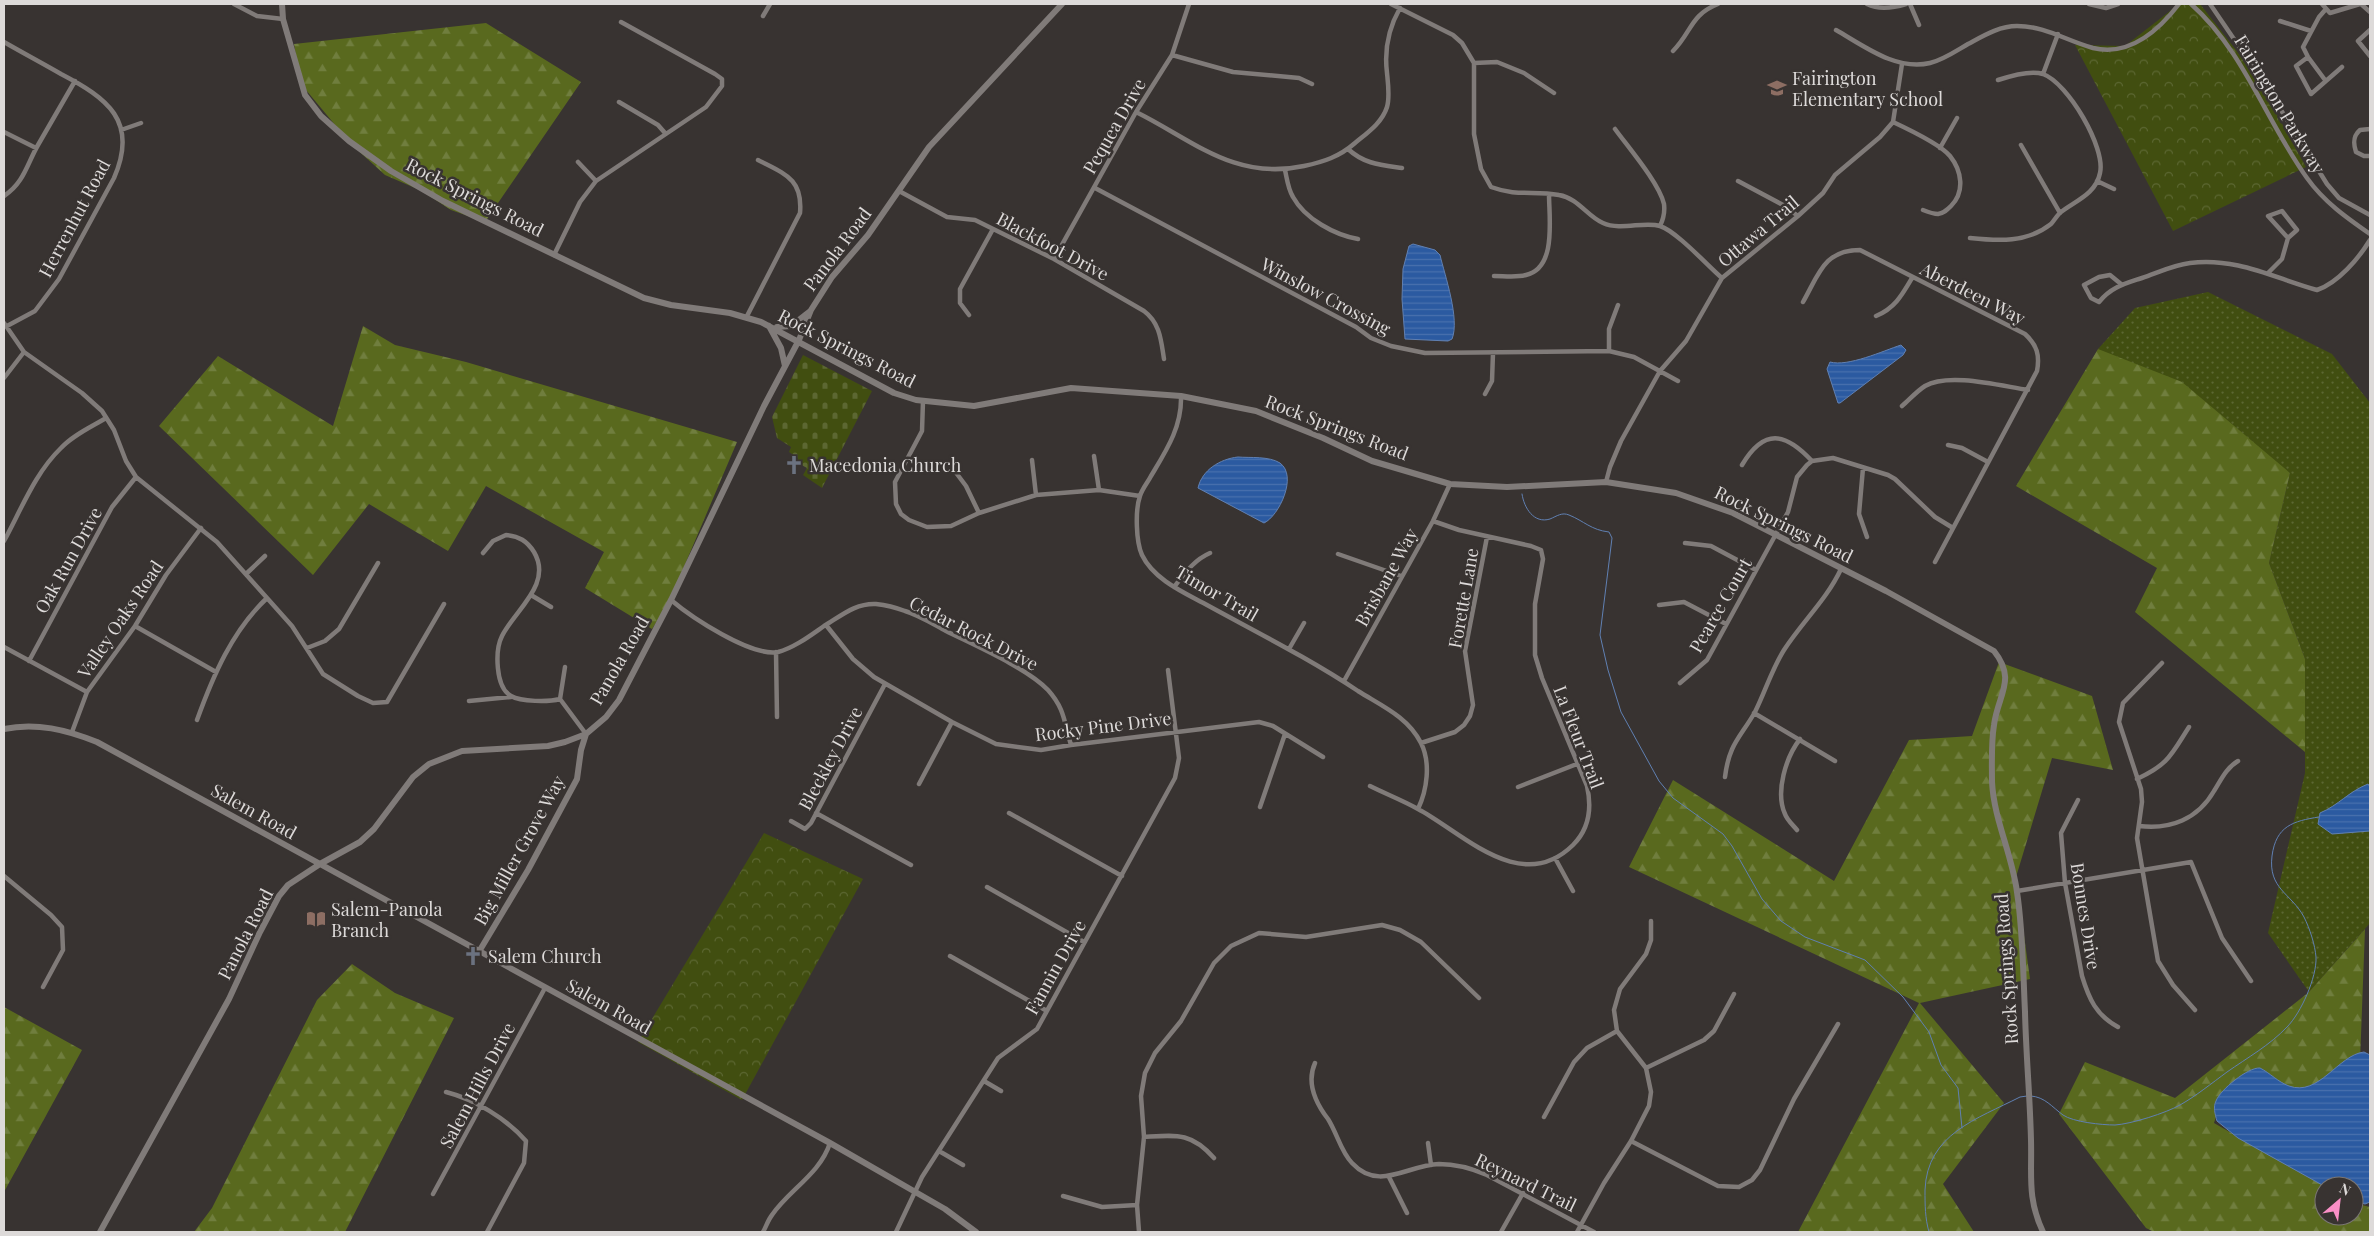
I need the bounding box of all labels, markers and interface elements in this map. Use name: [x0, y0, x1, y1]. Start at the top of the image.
street label: Fairington Parkway: [2229, 30, 2331, 178]
place label: Fairington Elementary School: [1792, 66, 1943, 111]
street label: Pequea Drive: [1077, 74, 1151, 178]
school or university icon: Fairington Elementary School: [1766, 77, 1788, 99]
street label: Rock Springs Road: [402, 152, 548, 242]
street label: Herrenhut Road: [33, 154, 115, 281]
street label: Ottawa Trail: [1712, 190, 1804, 272]
street label: Panola Road: [798, 202, 877, 296]
street label: Blackfoot Drive: [993, 206, 1113, 286]
street label: Winslow Crossing: [1256, 251, 1396, 341]
street label: Aberdeen Way: [1915, 256, 2030, 330]
street label: Rock Springs Road: [774, 303, 920, 393]
street label: Rock Springs Road: [1262, 389, 1412, 466]
place label: Macedonia Church: [809, 453, 962, 477]
church icon: Macedonia Church: [783, 454, 805, 476]
street label: Rock Springs Road: [1711, 480, 1858, 568]
street label: Oak Run Drive: [29, 503, 107, 617]
street label: Brisbane Way: [1349, 524, 1423, 630]
street label: Forette Lane: [1442, 546, 1484, 650]
street label: Pearce Court: [1683, 553, 1757, 657]
street label: Valley Oaks Road: [71, 555, 169, 683]
street label: Timor Trail: [1171, 559, 1263, 627]
street label: Cedar Rock Drive: [906, 590, 1042, 676]
street label: Panola Road: [584, 611, 654, 709]
street label: La Fleur Trail: [1548, 682, 1610, 792]
street label: Bleckley Drive: [793, 702, 867, 814]
street label: Rocky Pine Drive: [1033, 706, 1173, 746]
street label: Big Miller Grove Way: [468, 771, 570, 929]
street label: Salem Road: [207, 778, 301, 845]
street label: Bonnes Drive: [2066, 861, 2106, 971]
street label: Panola Road: [212, 884, 278, 984]
street label: Rock Springs Road: [1989, 892, 2023, 1045]
place label: Salem-Panola Branch: [331, 897, 442, 942]
library icon: Salem-Panola Branch: [305, 908, 327, 930]
street label: Fannin Drive: [1019, 915, 1091, 1019]
place label: Salem Church: [488, 944, 602, 968]
church icon: Salem Church: [462, 945, 484, 967]
street label: Salem Road: [562, 973, 656, 1040]
street label: Salem Hills Drive: [434, 1018, 520, 1152]
street label: Reynard Trail: [1471, 1147, 1581, 1217]
north arrow: [2314, 1176, 2364, 1226]
text: N: [2336, 1178, 2354, 1200]

